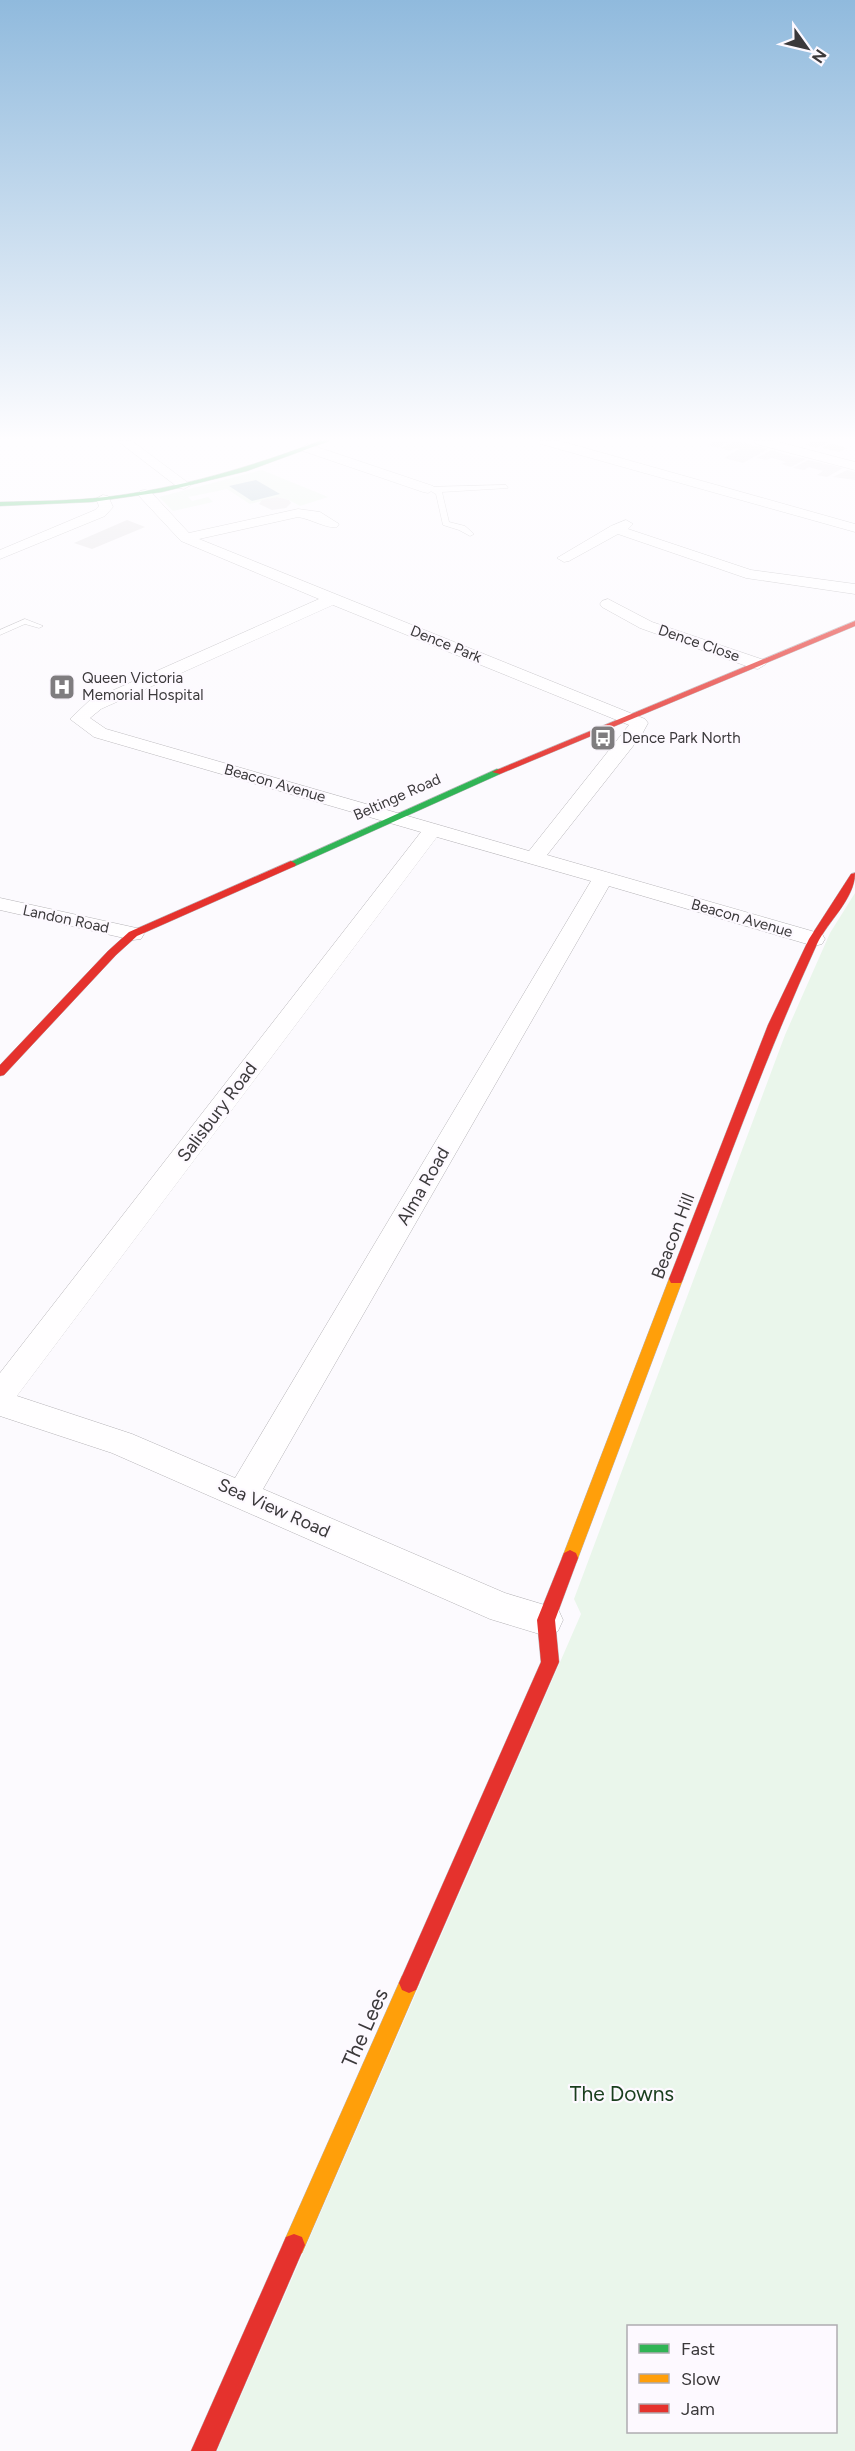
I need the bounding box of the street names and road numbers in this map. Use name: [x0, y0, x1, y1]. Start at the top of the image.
street label: Dence Close: [656, 621, 742, 665]
street label: Dence Park: [408, 622, 485, 667]
street label: Beacon Avenue: [222, 760, 328, 806]
street label: Beltinge Road: [351, 770, 443, 824]
street label: Beacon Avenue: [689, 895, 795, 941]
street label: Landon Road: [21, 901, 111, 937]
street label: Salisbury Road: [172, 1058, 262, 1166]
street label: Alma Road: [392, 1143, 454, 1229]
street label: Beacon Hill: [647, 1190, 699, 1282]
street label: Sea View Road: [214, 1473, 334, 1543]
street label: The Lees: [336, 1985, 393, 2071]

